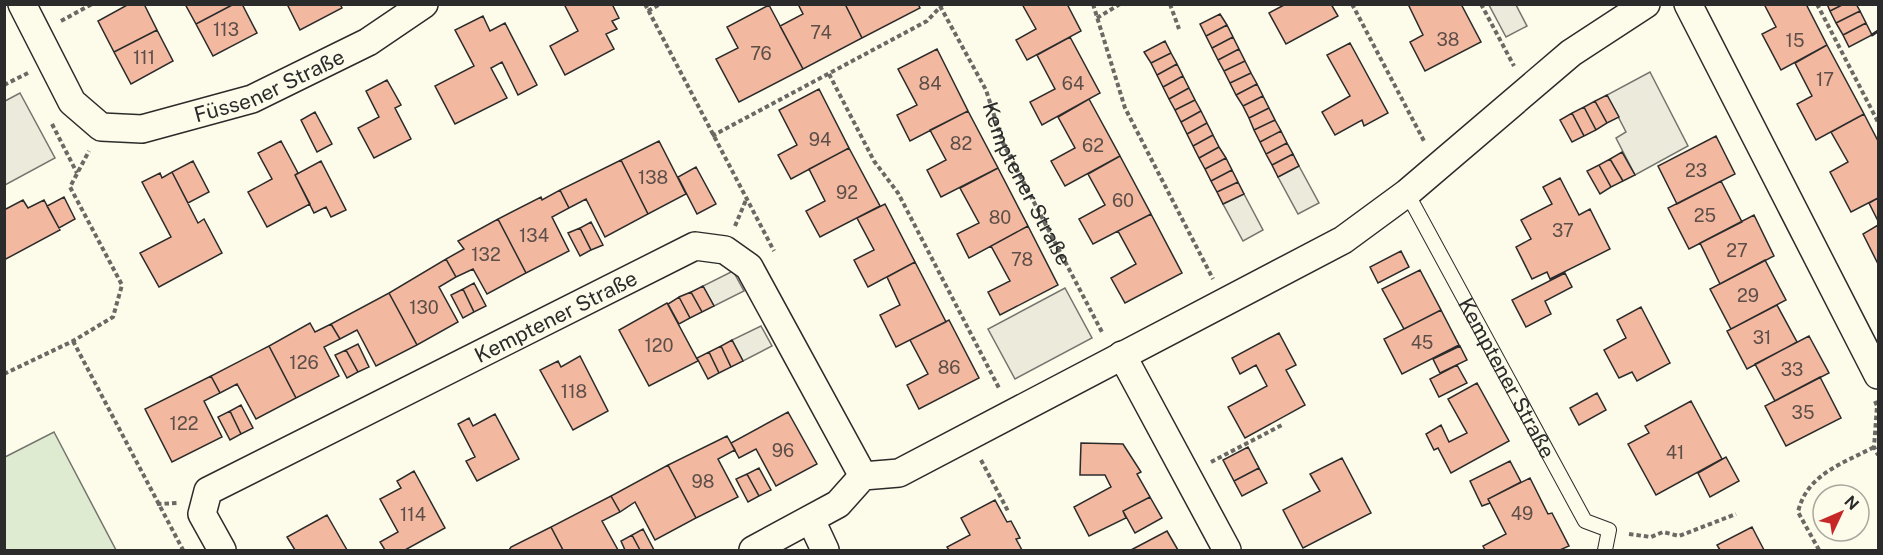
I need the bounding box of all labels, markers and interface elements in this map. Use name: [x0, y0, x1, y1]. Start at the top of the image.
house number: 113: [213, 19, 239, 40]
house number: 74: [810, 22, 832, 43]
house number: 38: [1437, 29, 1459, 50]
house number: 15: [1786, 30, 1804, 51]
street label: Füssener Straße: [191, 43, 348, 127]
house number: 76: [750, 43, 772, 64]
house number: 111: [133, 47, 155, 68]
house number: 17: [1816, 69, 1834, 90]
house number: 84: [919, 73, 941, 94]
house number: 64: [1062, 73, 1084, 94]
street label: Kemptener Straße: [978, 98, 1077, 269]
house number: 94: [809, 129, 831, 150]
house number: 82: [950, 133, 972, 154]
house number: 62: [1082, 135, 1104, 156]
house number: 23: [1685, 160, 1707, 181]
house number: 138: [638, 167, 668, 188]
house number: 92: [836, 182, 858, 203]
house number: 60: [1112, 190, 1134, 211]
house number: 25: [1694, 205, 1716, 226]
house number: 80: [989, 207, 1011, 228]
house number: 37: [1552, 220, 1574, 241]
house number: 134: [519, 225, 549, 246]
house number: 27: [1726, 240, 1748, 261]
house number: 132: [471, 244, 501, 265]
house number: 78: [1011, 249, 1033, 270]
street label: Kemptener Straße: [470, 265, 641, 367]
house number: 29: [1737, 285, 1759, 306]
street label: Kemptener Straße: [1454, 293, 1561, 462]
house number: 130: [409, 297, 439, 318]
house number: 31: [1753, 327, 1771, 348]
house number: 45: [1411, 332, 1433, 353]
house number: 120: [644, 335, 674, 356]
house number: 126: [289, 352, 319, 373]
house number: 86: [938, 357, 960, 378]
house number: 33: [1781, 359, 1803, 380]
house number: 118: [561, 381, 587, 402]
house number: 35: [1792, 402, 1814, 423]
house number: 122: [170, 413, 198, 434]
house number: 96: [772, 440, 794, 461]
house number: 41: [1666, 442, 1684, 463]
house number: 98: [692, 471, 714, 492]
north arrow: [1811, 483, 1871, 543]
text: N: [1840, 492, 1863, 514]
house number: 49: [1511, 503, 1533, 524]
house number: 114: [400, 504, 426, 525]

